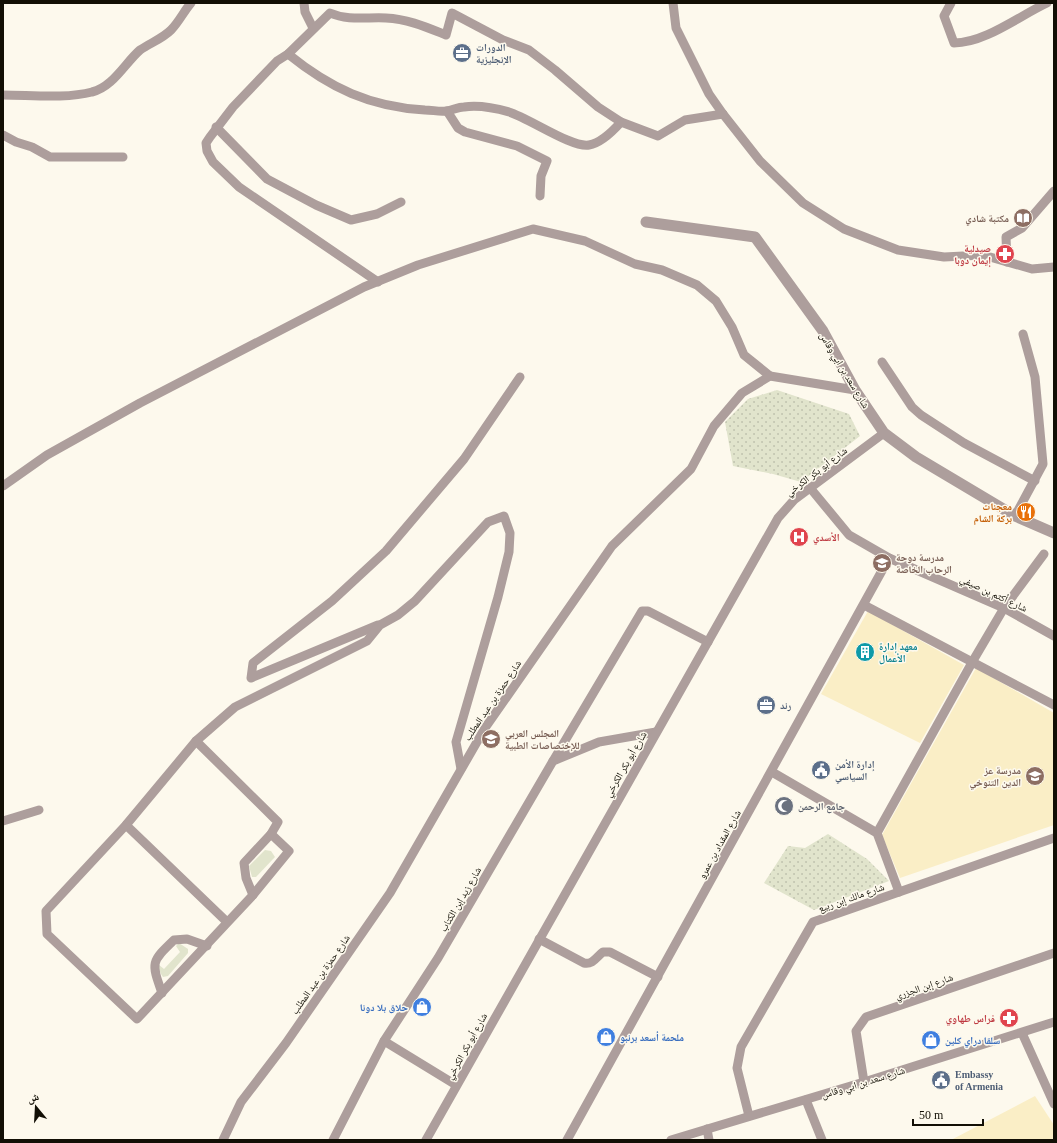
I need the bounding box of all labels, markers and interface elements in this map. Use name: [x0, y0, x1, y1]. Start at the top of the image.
office icon: الدورات الإنجليزية: [451, 42, 473, 64]
place label: الدورات الإنجليزية: [476, 42, 512, 66]
library icon: مكتبة شادي: [1012, 207, 1034, 229]
place label: مكتبة شادي: [965, 213, 1009, 226]
place label: صيدلية إيمان دوبا: [954, 243, 991, 268]
pharmacy icon: صيدلية إيمان دوبا: [994, 243, 1016, 265]
street label: شارع سعد بن ابي وقاس: [815, 330, 872, 412]
street label: شارع أبو بكر الكرخي: [783, 444, 851, 500]
place label: معجنات بركة الشام: [974, 501, 1012, 525]
restaurant icon: معجنات بركة الشام: [1015, 501, 1037, 523]
hospital icon: الأسدي: [788, 526, 810, 548]
place label: الأسدي: [813, 532, 840, 545]
school or university icon: مدرسة دوحة الرحاب الخاصة: [871, 552, 893, 574]
place label: مدرسة دوحة الرحاب الخاصة: [896, 552, 952, 576]
street label: شارع أكثم بن صيفي: [957, 572, 1030, 616]
building icon: معهد إدارة الأعمال: [854, 641, 876, 663]
place label: معهد إدارة الأعمال: [879, 641, 918, 665]
street label: شارع حمزة بن عبد المطلب: [461, 658, 524, 743]
office icon: رند: [755, 694, 777, 716]
place label: رند: [780, 700, 792, 712]
school or university icon: المجلس العربي للإختصاصات الطبية: [480, 728, 502, 750]
place label: المجلس العربي للإختصاصات الطبية: [505, 728, 580, 752]
street label: شارع أبو بكر الكرخي: [601, 729, 651, 800]
public building icon: إدارة الأمن السياسي: [810, 759, 832, 781]
place label: إدارة الأمن السياسي: [835, 759, 875, 784]
place label: مدرسة عز الدين التنوخي: [969, 765, 1021, 790]
school or university icon: مدرسة عز الدين التنوخي: [1024, 765, 1046, 787]
mosque icon: جامع الرحمن: [773, 795, 795, 817]
place label: جامع الرحمن: [798, 801, 845, 814]
street label: شارع المقداد بن عمرو: [696, 808, 744, 881]
street label: شارع زيد إبن الكتاب: [438, 865, 485, 934]
street label: شارع مالك إبن ربيع: [817, 881, 886, 915]
street label: شارع حمزة بن عبد المطلب: [289, 932, 353, 1017]
street label: شارع إبن الجزري: [894, 971, 956, 1004]
shop icon: حلاق بلا دونا: [411, 996, 433, 1018]
place label: حلاق بلا دونا: [360, 1002, 408, 1014]
pharmacy icon: فراس طهاوي: [998, 1007, 1020, 1029]
street label: شارع أبو بكر الكرخي: [443, 1010, 492, 1083]
place label: فراس طهاوي: [946, 1013, 995, 1026]
shop icon: ملحمة أسعد برنبو: [595, 1026, 617, 1048]
shop icon: سلقا دراي كلين: [920, 1029, 942, 1051]
place label: ملحمة أسعد برنبو: [620, 1031, 684, 1044]
place label: سلقا دراي كلين: [945, 1035, 1000, 1048]
street label: شارع سعد بن ابي وقاس: [820, 1064, 907, 1103]
public building icon: Embassy of Armenia: [930, 1069, 952, 1091]
place label: Embassy of Armenia: [955, 1069, 1003, 1092]
north arrow: [16, 1087, 56, 1127]
text: ش: [26, 1090, 41, 1107]
scale bar: [913, 1101, 983, 1127]
text: 50 m: [919, 1108, 944, 1122]

